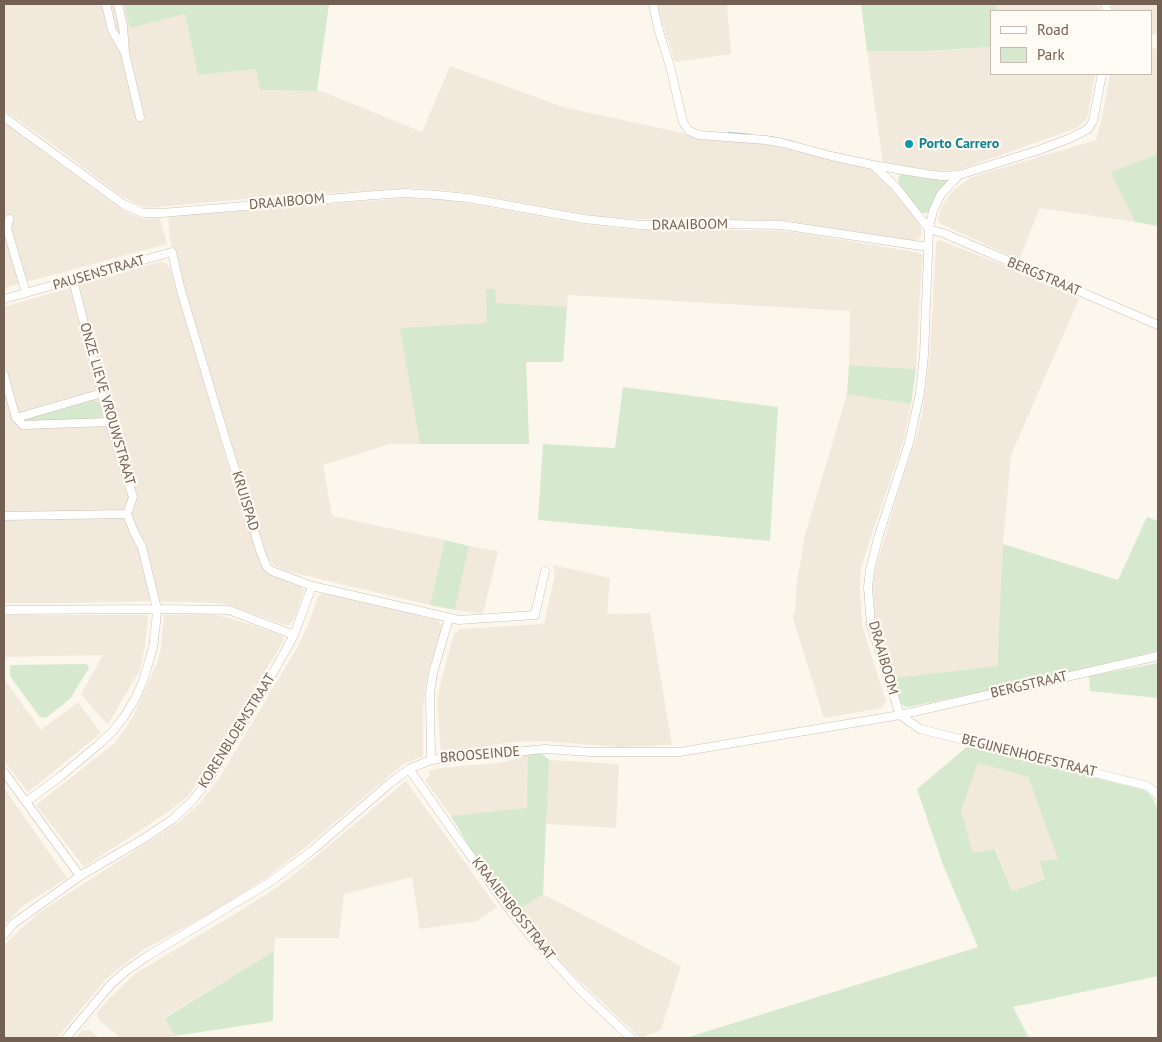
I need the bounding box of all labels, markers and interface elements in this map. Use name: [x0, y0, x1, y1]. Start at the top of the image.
legend: [990, 10, 1152, 75]
text: Road: [1037, 20, 1069, 39]
text: Park: [1037, 45, 1065, 64]
place label: Porto Carrero: [919, 136, 999, 152]
marker: Porto Carrero: [903, 138, 915, 150]
street label: DRAAIBOOM: [248, 190, 326, 214]
street label: DRAAIBOOM: [652, 216, 728, 234]
street label: PAUSENSTRAAT: [51, 252, 147, 294]
street label: BERGSTRAAT: [1005, 254, 1083, 300]
street label: ONZE LIEVE VROUWSTRAAT: [76, 321, 138, 487]
street label: KRUISPAD: [228, 469, 262, 533]
street label: DRAAIBOOM: [864, 619, 902, 697]
street label: BERGSTRAAT: [989, 668, 1069, 702]
street label: KORENBLOEMSTRAAT: [195, 671, 279, 791]
street label: BEGIJNENHOEFSTRAAT: [960, 731, 1098, 781]
street label: BROOSEINDE: [439, 743, 521, 767]
street label: KRAAIENBOSSTRAAT: [468, 854, 558, 964]

